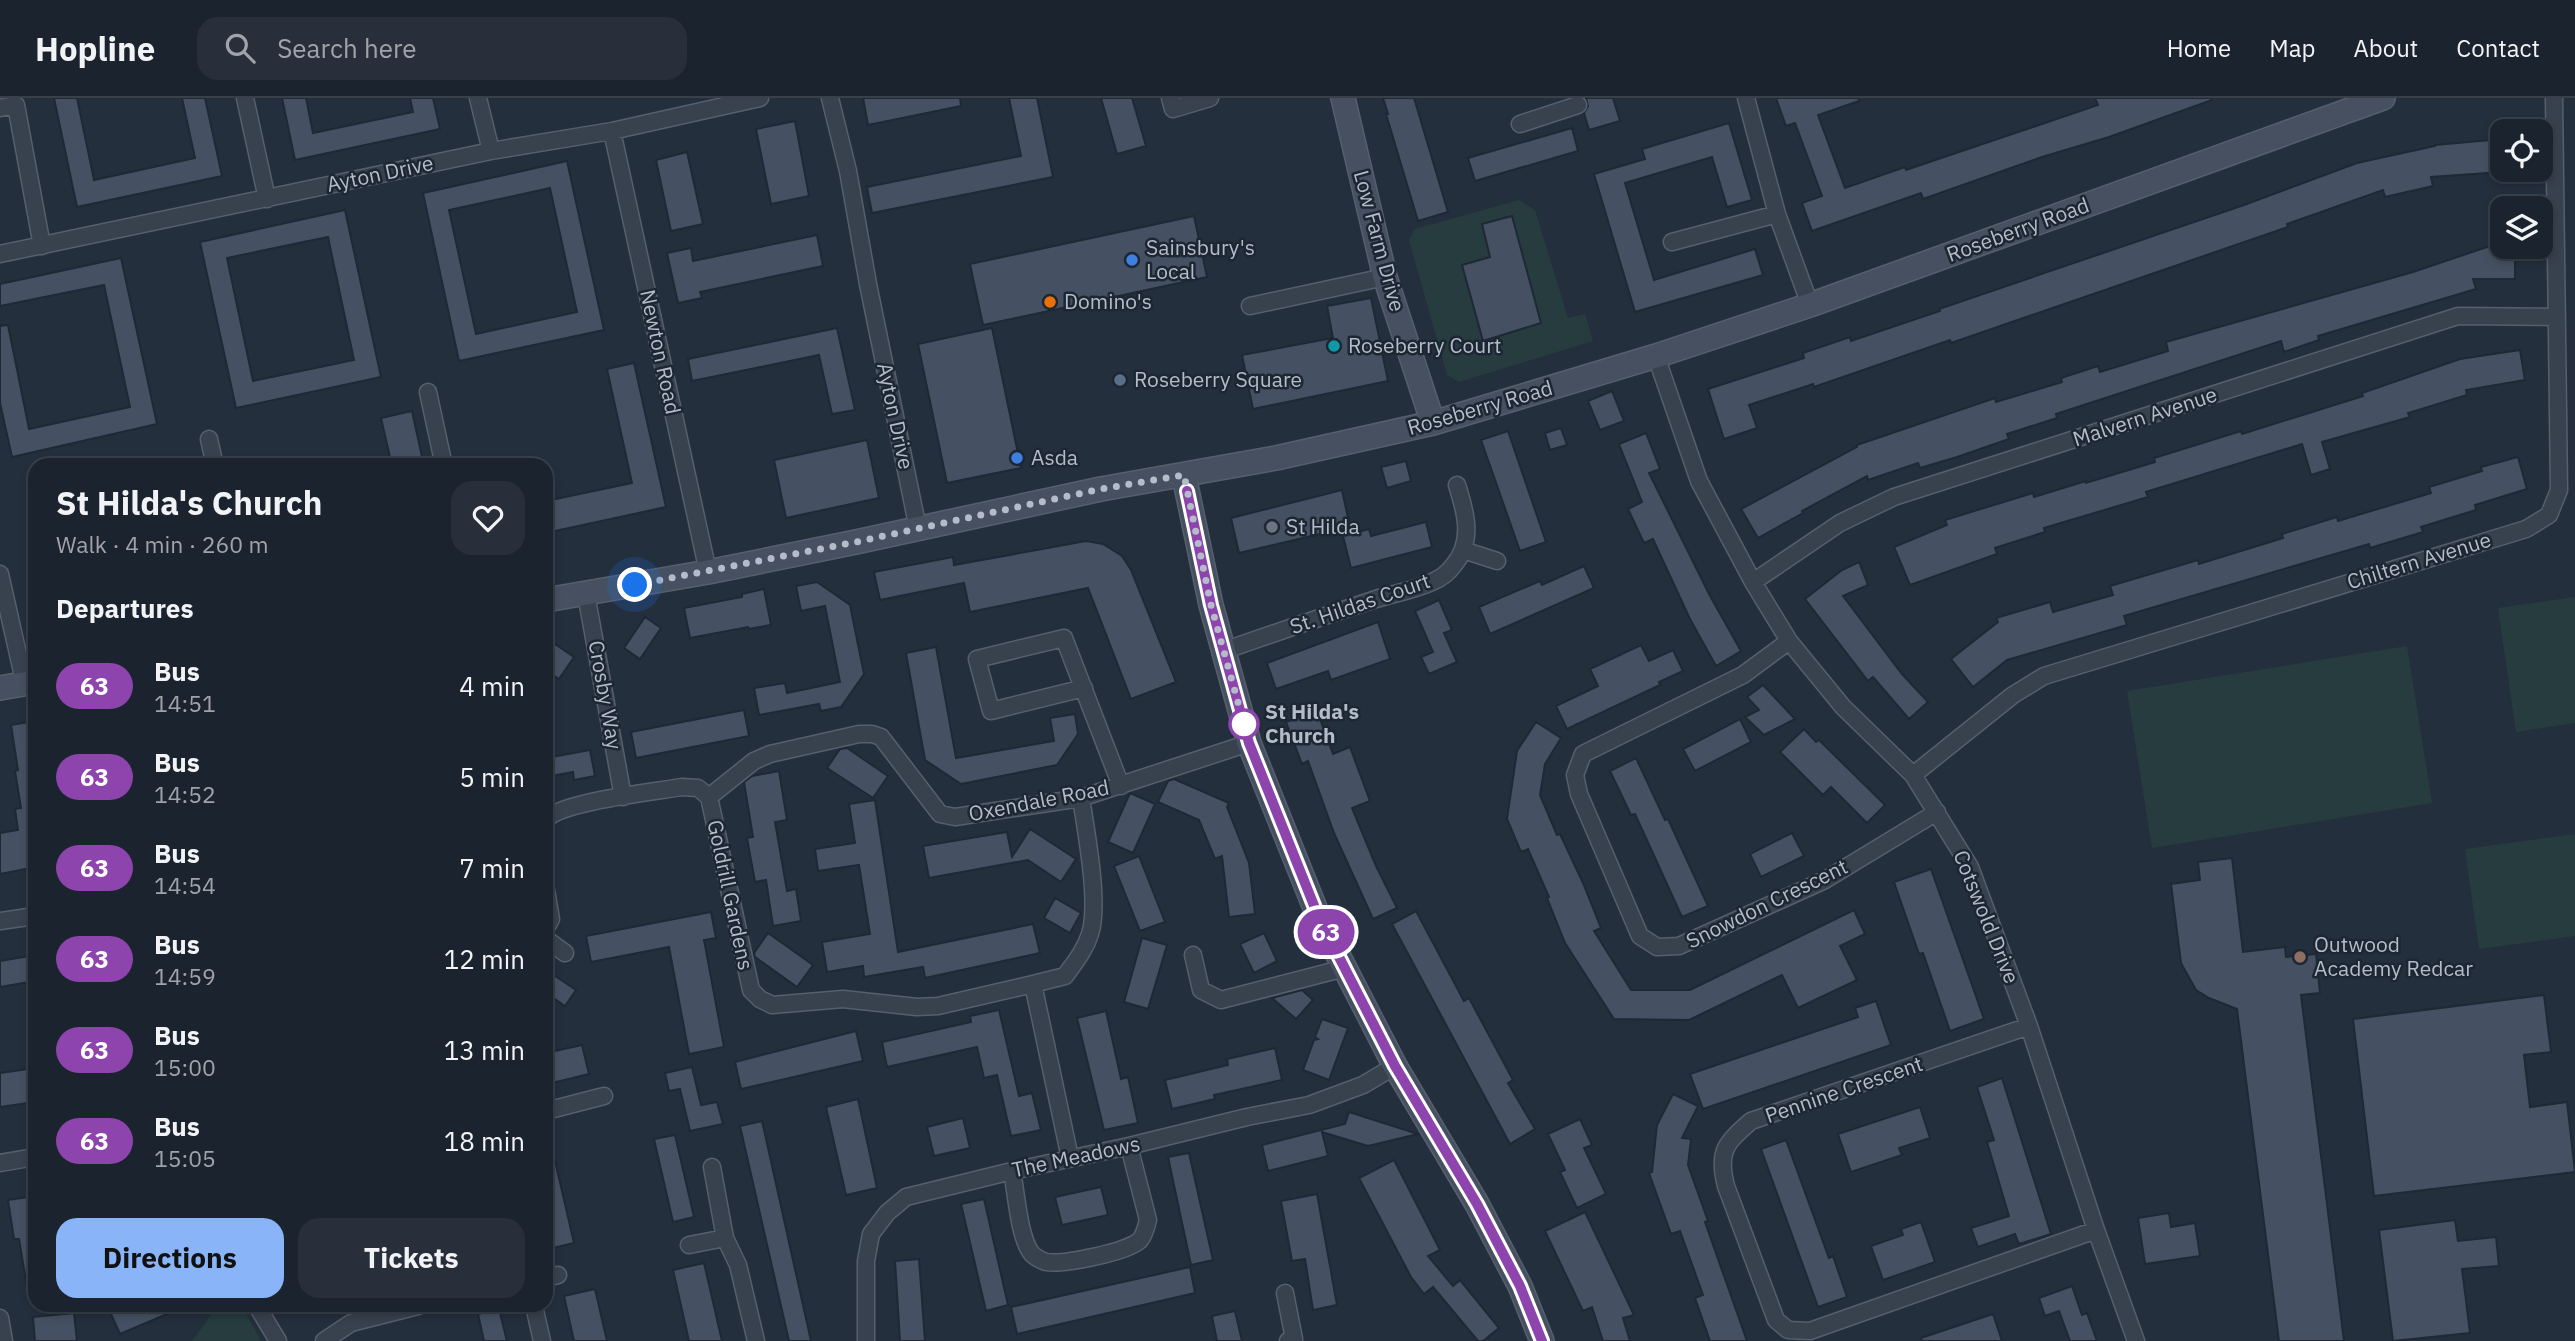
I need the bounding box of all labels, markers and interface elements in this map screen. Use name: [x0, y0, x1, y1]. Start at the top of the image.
search box: [197, 17, 687, 80]
text: Hopline: [35, 27, 155, 70]
icon: search: [221, 29, 259, 67]
text: Search here: [277, 31, 417, 65]
text: Home: [2167, 32, 2231, 64]
text: Map: [2269, 32, 2315, 64]
text: About: [2353, 32, 2418, 64]
text: Contact: [2456, 32, 2540, 64]
map controls: [2490, 119, 2553, 259]
button: locate: [2490, 119, 2553, 182]
street label: Ayton Drive: [324, 148, 436, 198]
street label: Low Farm Drive: [1348, 167, 1412, 314]
street label: Roseberry Road: [1943, 190, 2093, 268]
button: layers: [2490, 196, 2553, 259]
place label: Sainsbury's Local: [1146, 233, 1255, 285]
marker: Sainsbury's Local: [1124, 252, 1140, 268]
street label: Newton Road: [634, 287, 688, 417]
place label: Domino's: [1064, 287, 1152, 315]
marker: Domino's: [1042, 294, 1058, 310]
place label: Roseberry Court: [1348, 331, 1501, 359]
marker: Roseberry Court: [1326, 338, 1342, 354]
street label: Ayton Drive: [871, 360, 921, 472]
place label: Roseberry Square: [1134, 365, 1302, 393]
marker: Roseberry Square: [1112, 372, 1128, 388]
street label: Roseberry Road: [1404, 373, 1556, 441]
street label: Malvern Avenue: [2069, 380, 2220, 453]
place label: Asda: [1031, 443, 1078, 471]
marker: Asda: [1009, 450, 1025, 466]
text: St Hilda's Church: [56, 481, 323, 524]
button: heart: [451, 481, 525, 555]
place label: St Hilda: [1286, 512, 1360, 540]
marker: St Hilda: [1264, 519, 1280, 535]
street label: Chiltern Avenue: [2343, 525, 2494, 595]
text: Walk · 4 min · 260 m: [56, 529, 269, 559]
street label: St. Hildas Court: [1286, 566, 1434, 640]
your location: [617, 567, 652, 602]
text: Departures: [56, 591, 194, 625]
street label: Crosby Way: [583, 638, 629, 752]
text: Bus: [154, 654, 200, 688]
text: 4 min: [459, 669, 525, 703]
text: 63: [80, 670, 109, 702]
text: 14:51: [154, 688, 216, 718]
place label: St Hilda's Church: [1265, 697, 1359, 749]
marker: St Hilda's Church: [1229, 709, 1259, 739]
text: Bus: [154, 745, 200, 779]
text: 5 min: [459, 760, 525, 794]
text: 63: [80, 761, 109, 793]
street label: Oxendale Road: [966, 773, 1111, 827]
text: 14:52: [154, 779, 216, 809]
street label: Goldrill Gardens: [701, 817, 761, 972]
text: Bus: [154, 836, 200, 870]
street label: Cotswold Drive: [1947, 846, 2026, 988]
text: 7 min: [459, 851, 525, 885]
text: 63: [80, 852, 109, 884]
street label: Snowdon Crescent: [1681, 852, 1852, 954]
text: 14:54: [154, 870, 216, 900]
line badge: 63: [1294, 909, 1358, 955]
text: 63: [1312, 916, 1340, 948]
text: Bus: [154, 927, 200, 961]
place label: Outwood Academy Redcar: [2314, 930, 2473, 982]
text: 12 min: [444, 942, 525, 976]
text: 63: [80, 943, 109, 975]
marker: Outwood Academy Redcar: [2292, 949, 2308, 965]
text: 14:59: [154, 961, 216, 991]
text: Bus: [154, 1018, 200, 1052]
text: 13 min: [444, 1033, 525, 1067]
text: 63: [80, 1034, 109, 1066]
street label: Pennine Crescent: [1761, 1049, 1926, 1129]
text: 15:00: [154, 1052, 216, 1082]
text: Bus: [154, 1109, 200, 1143]
text: 18 min: [444, 1124, 525, 1158]
text: 63: [80, 1125, 109, 1157]
street label: The Meadows: [1009, 1129, 1142, 1183]
text: 15:05: [154, 1143, 216, 1173]
button: Directions: [56, 1218, 284, 1298]
button: Tickets: [298, 1218, 525, 1298]

